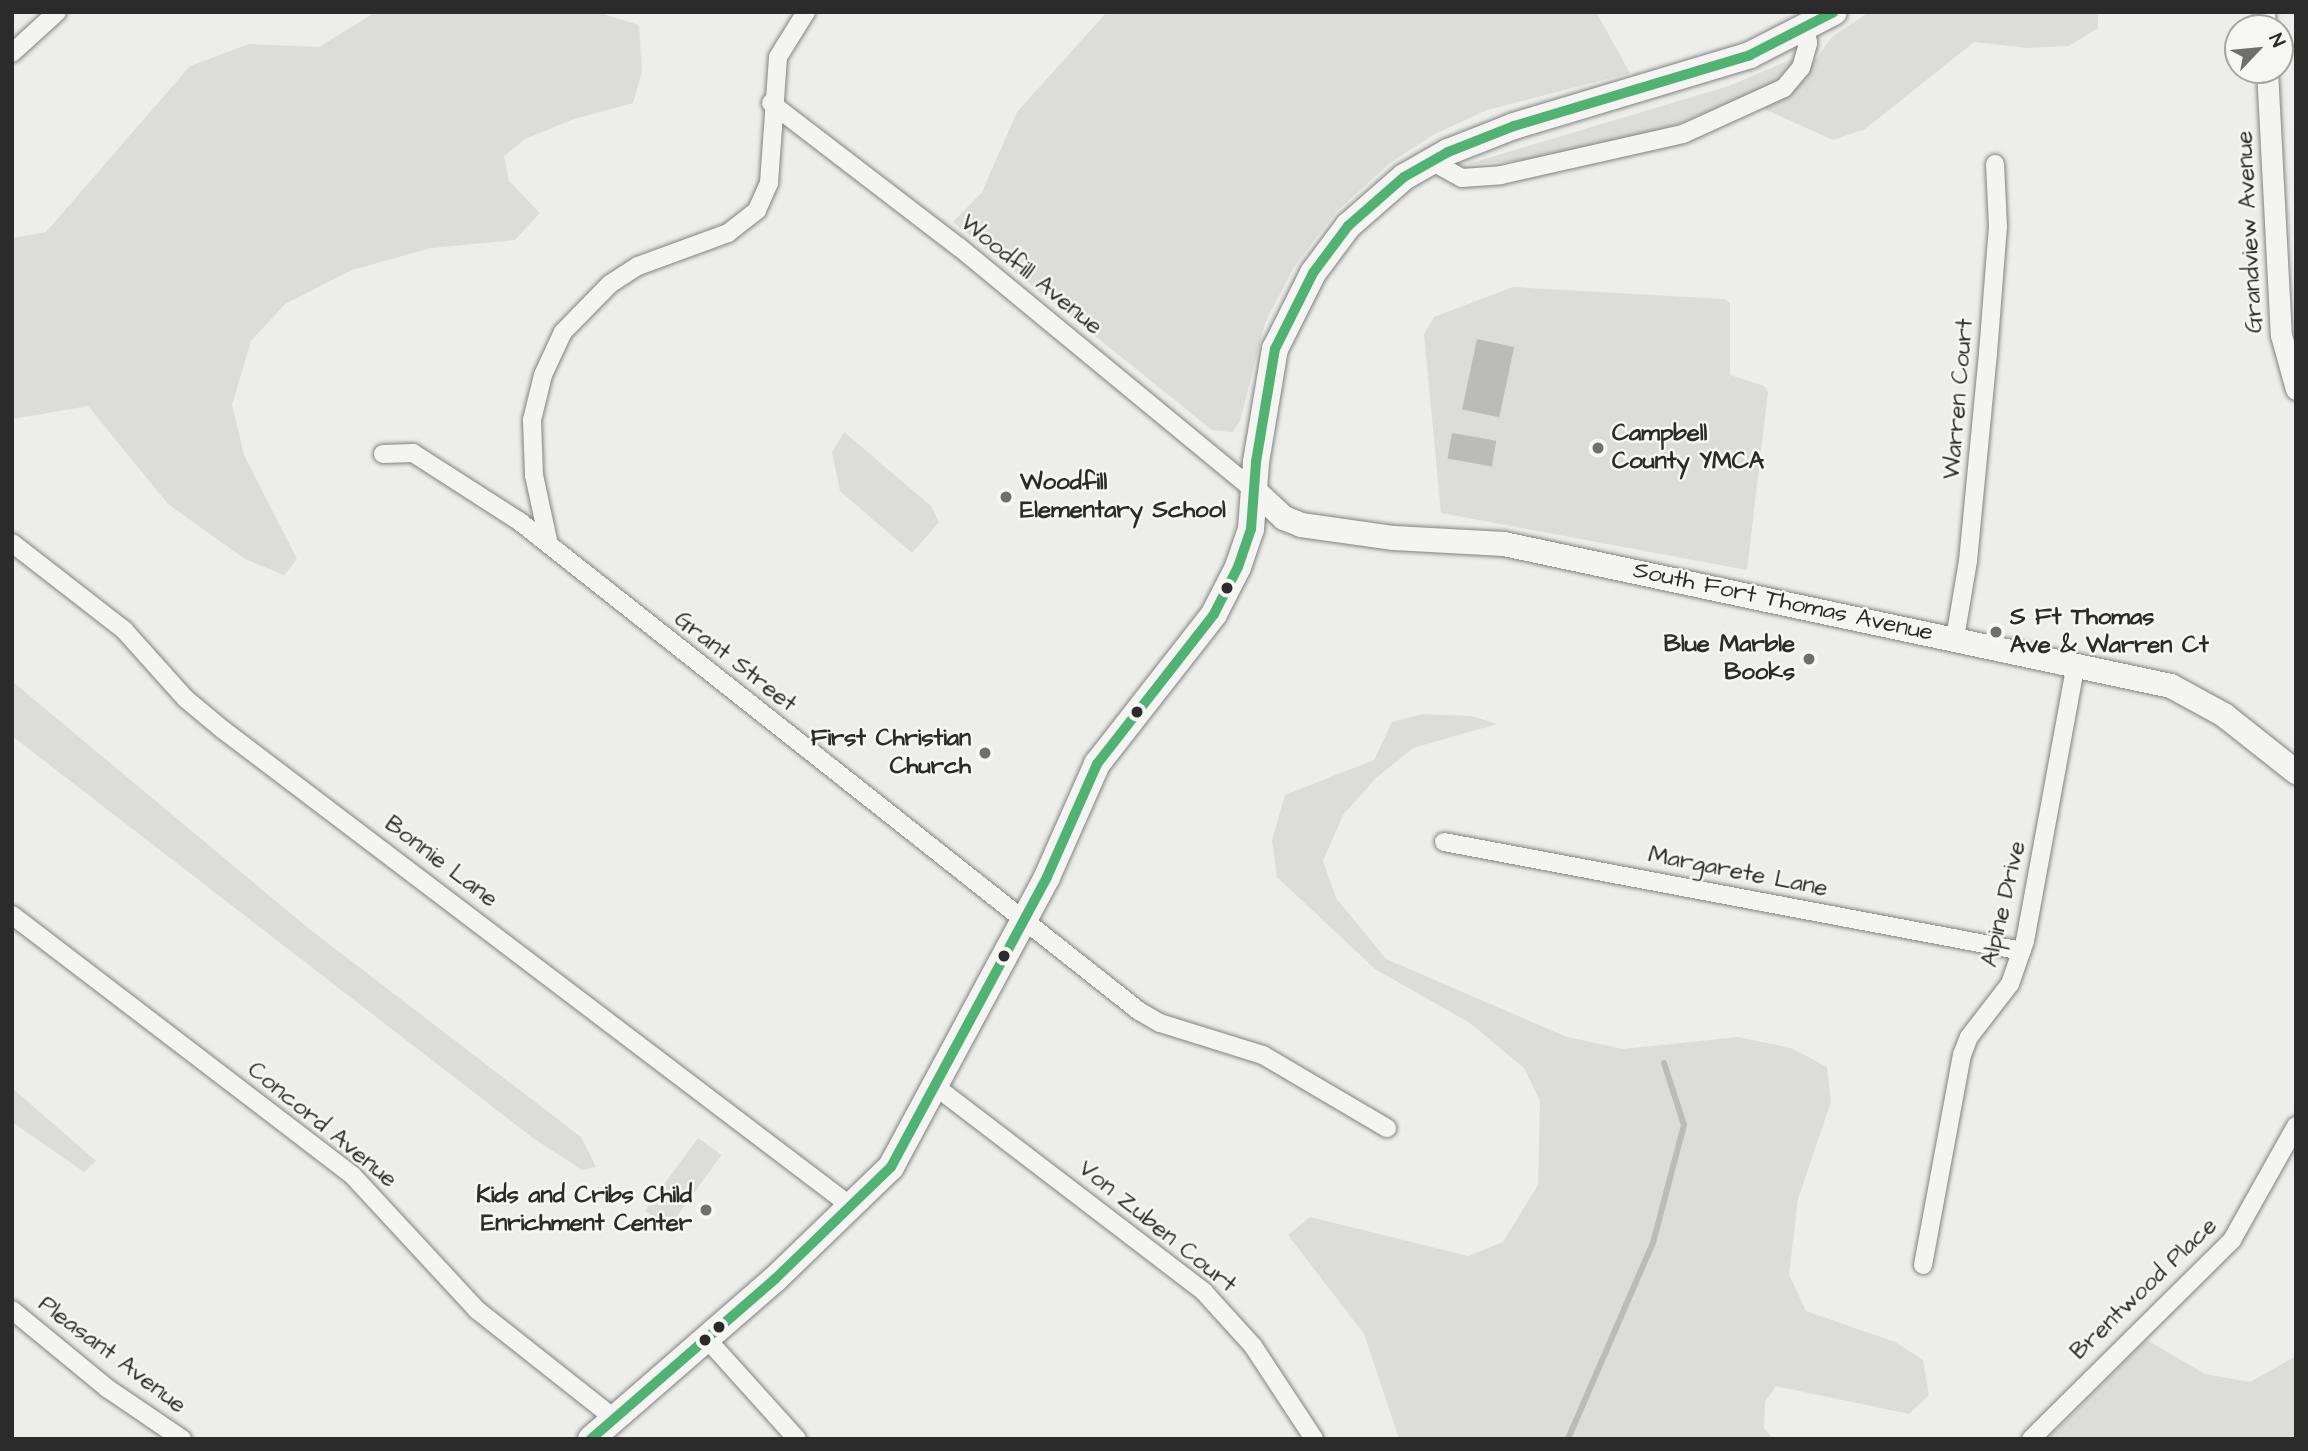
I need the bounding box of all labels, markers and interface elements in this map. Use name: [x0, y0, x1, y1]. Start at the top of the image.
north arrow: [2224, 14, 2294, 84]
text: N: [2262, 29, 2291, 52]
street label: Grandview Avenue: [2230, 130, 2270, 334]
street label: Woodfill Avenue: [954, 209, 1108, 341]
street label: Warren Court: [1938, 317, 1980, 481]
place label: Campbell County YMCA: [1612, 420, 1764, 476]
marker: Campbell County YMCA: [1590, 440, 1606, 456]
place label: Woodfill Elementary School: [1020, 469, 1226, 525]
marker: Woodfill Elementary School: [998, 489, 1014, 505]
street label: South Fort Thomas Avenue: [1630, 556, 1936, 648]
unlabelled marker: [1220, 581, 1234, 595]
place label: S Ft Thomas Ave & Warren Ct: [2010, 604, 2209, 660]
street label: Grant Street: [668, 605, 802, 719]
marker: S Ft Thomas Ave & Warren Ct: [1988, 624, 2004, 640]
place label: Blue Marble Books: [1664, 631, 1795, 687]
marker: Blue Marble Books: [1801, 651, 1817, 667]
unlabelled marker: [1130, 705, 1144, 719]
place label: First Christian Church: [811, 725, 971, 781]
marker: First Christian Church: [977, 745, 993, 761]
street label: Bonnie Lane: [379, 810, 503, 914]
street label: Alpine Drive: [1976, 838, 2032, 970]
street label: Margarete Lane: [1646, 840, 1830, 904]
unlabelled marker: [997, 949, 1011, 963]
street label: Concord Avenue: [241, 1056, 403, 1194]
street label: Von Zuben Court: [1072, 1154, 1242, 1300]
place label: Kids and Cribs Child Enrichment Center: [476, 1182, 692, 1238]
marker: Kids and Cribs Child Enrichment Center: [698, 1202, 714, 1218]
street label: Brentwood Place: [2065, 1212, 2223, 1366]
street label: Pleasant Avenue: [32, 1290, 192, 1420]
unlabelled marker: [712, 1320, 726, 1334]
unlabelled marker: [698, 1333, 712, 1347]

